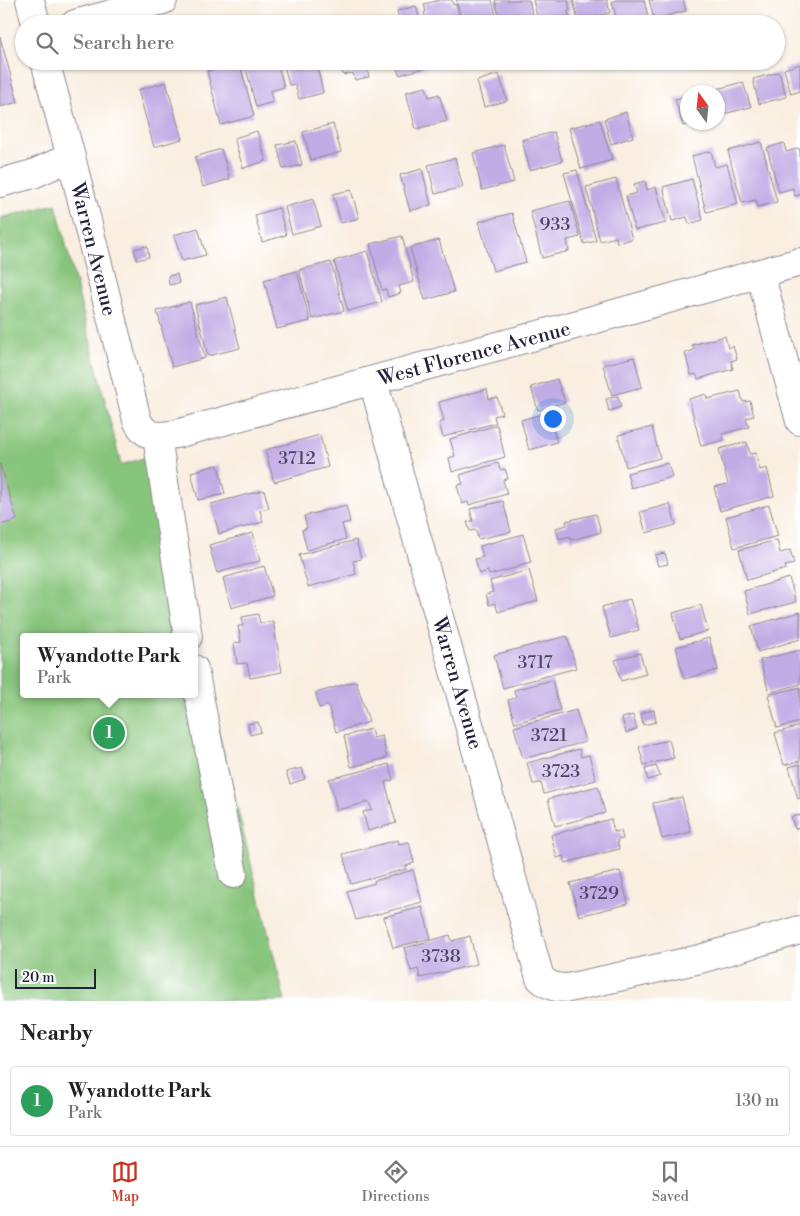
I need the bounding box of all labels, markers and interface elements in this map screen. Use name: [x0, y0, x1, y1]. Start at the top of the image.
search box: [15, 15, 785, 70]
icon: search: [33, 29, 61, 57]
text: Search here: [73, 31, 174, 55]
north arrow: [680, 85, 725, 130]
street label: Warren Avenue: [64, 179, 121, 319]
house number: 933: [540, 213, 570, 236]
street label: West Florence Avenue: [374, 317, 573, 392]
your location: [540, 406, 566, 432]
house number: 3712: [278, 447, 316, 470]
street label: Warren Avenue: [425, 613, 487, 752]
popup: [20, 633, 198, 698]
text: Wyandotte Park: [37, 644, 181, 668]
house number: 3717: [517, 651, 553, 674]
text: Park: [37, 668, 71, 688]
pin: 1: [93, 714, 125, 752]
house number: 3721: [531, 724, 568, 747]
house number: 3723: [542, 760, 580, 783]
house number: 3729: [579, 882, 619, 905]
house number: 3738: [421, 945, 461, 968]
scale bar: [15, 966, 96, 989]
text: 20 m: [22, 969, 54, 987]
text: Nearby: [20, 1021, 93, 1047]
text: Wyandotte Park: [68, 1079, 212, 1103]
text: 1: [33, 1091, 41, 1111]
text: 130 m: [735, 1091, 779, 1111]
text: Park: [68, 1103, 101, 1123]
tab: Map: [111, 1158, 139, 1206]
tab: Directions: [362, 1158, 429, 1206]
tab: Saved: [652, 1158, 689, 1206]

